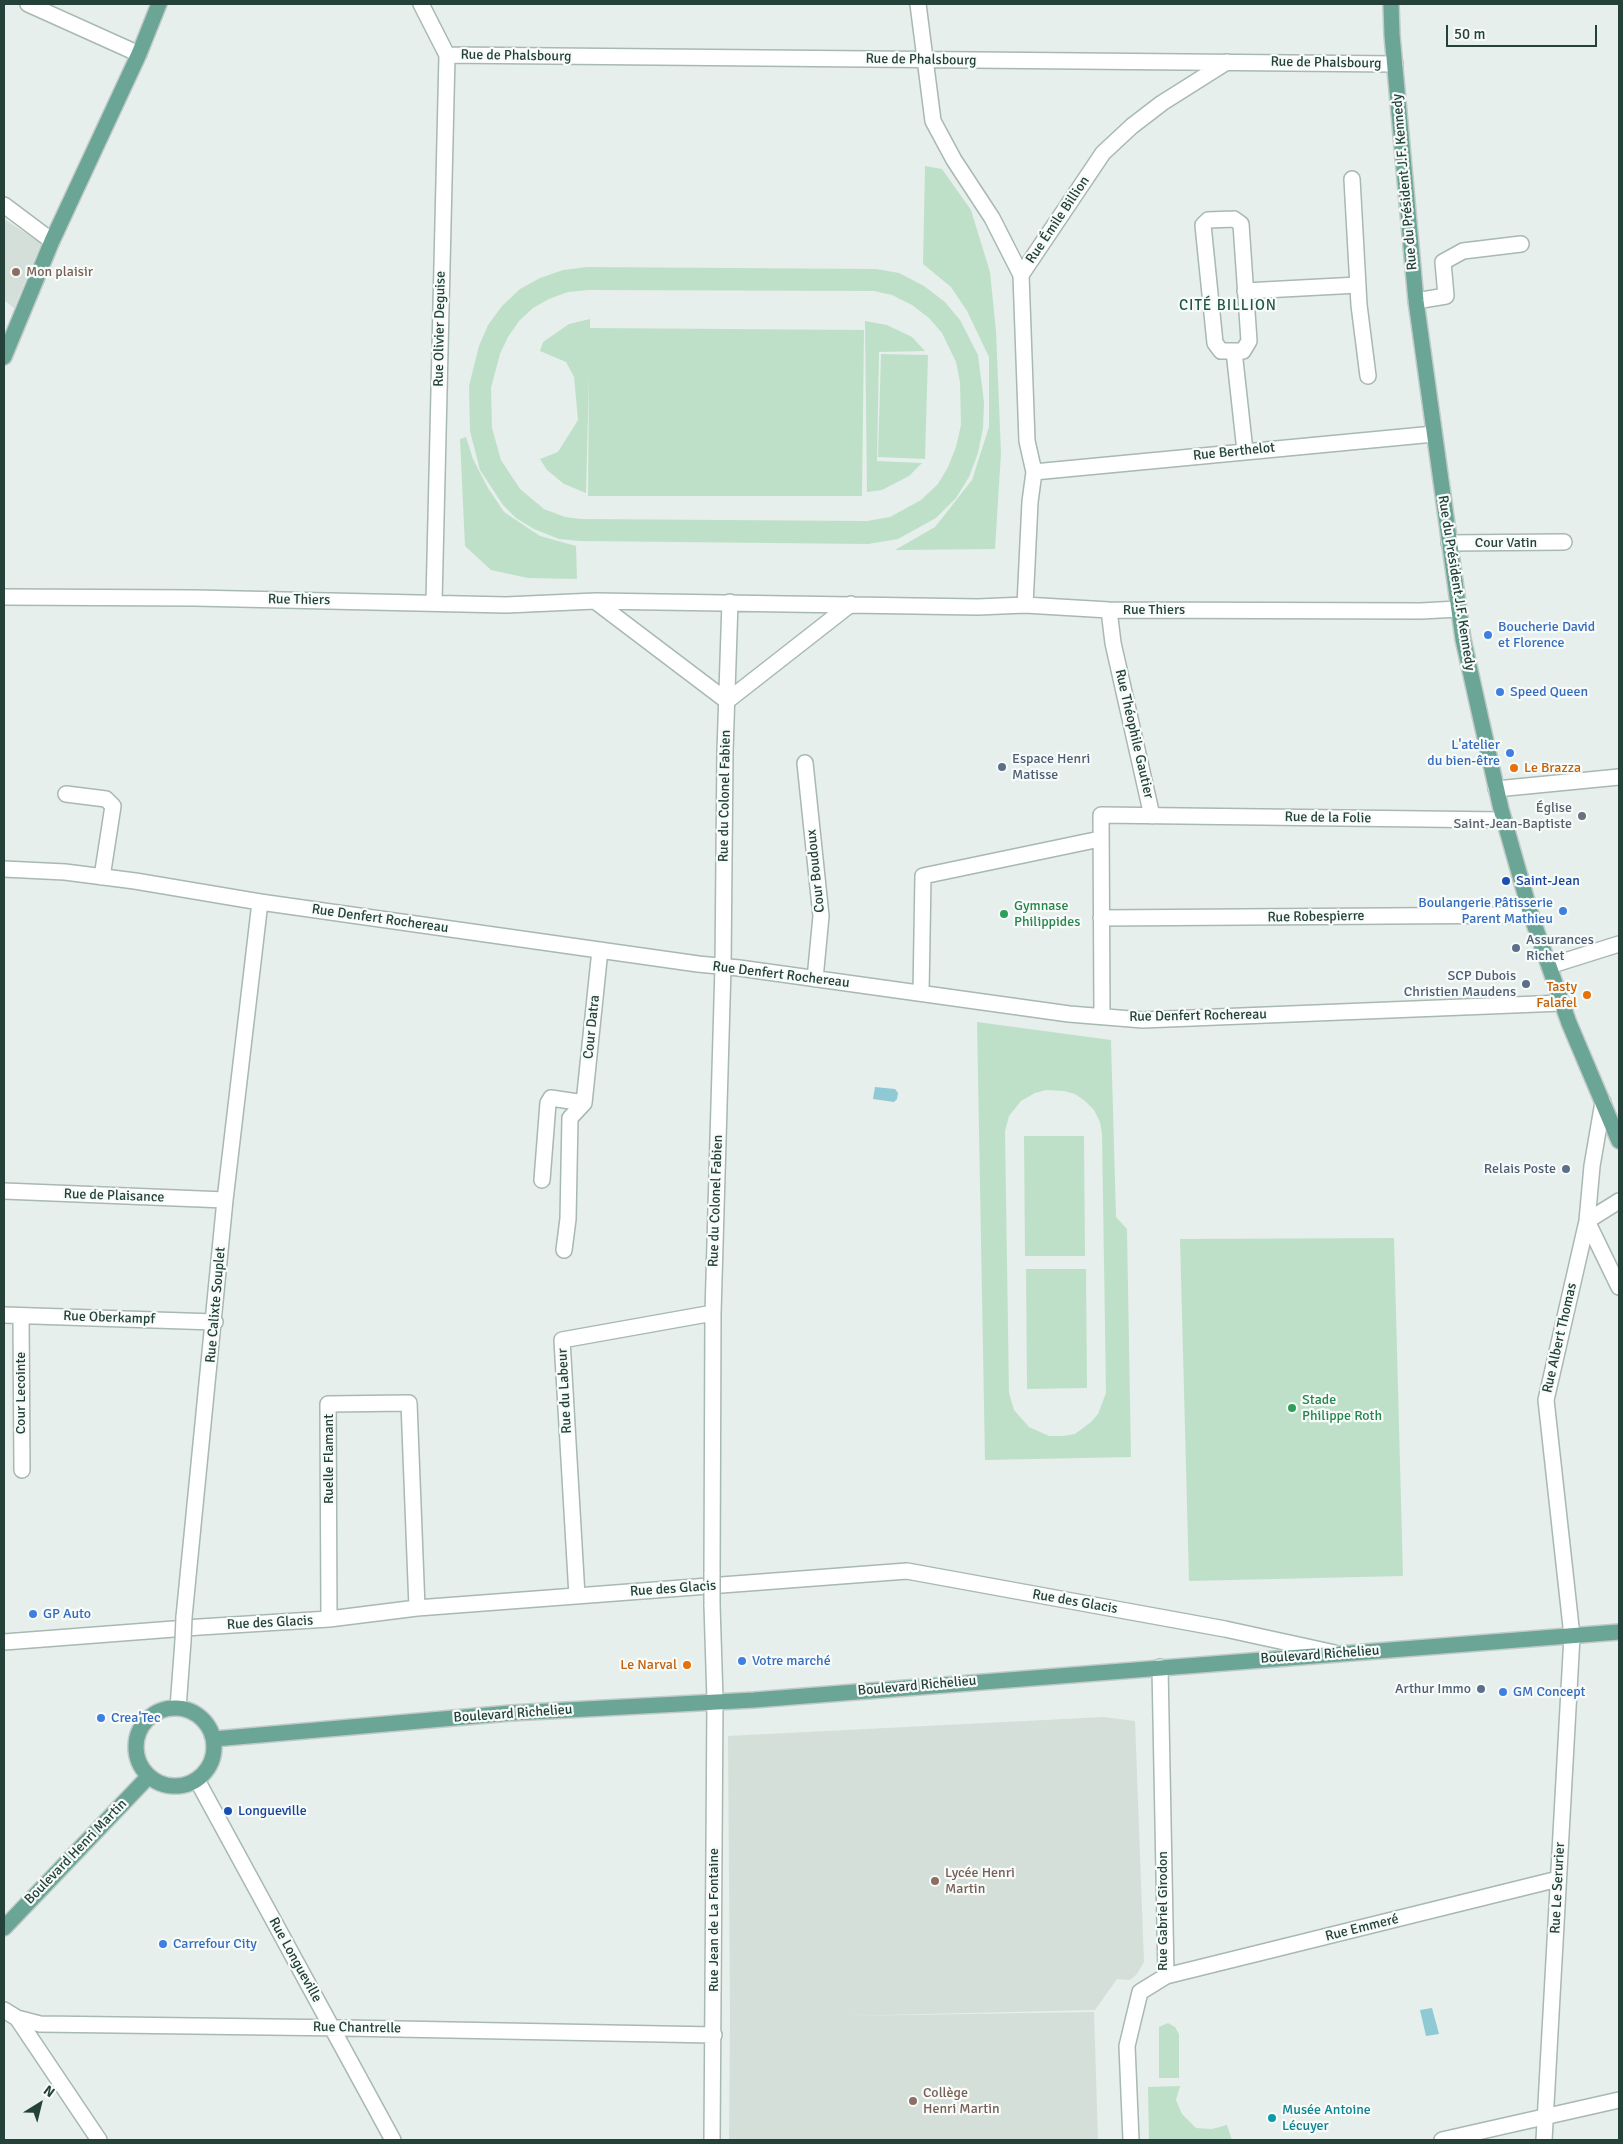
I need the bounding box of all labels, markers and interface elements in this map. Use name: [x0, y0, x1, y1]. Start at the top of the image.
scale bar: [1448, 15, 1599, 47]
text: 50 m: [1454, 25, 1485, 43]
street label: Rue de Phalsbourg: [460, 47, 572, 65]
street label: Rue de Phalsbourg: [865, 51, 977, 69]
street label: Rue de Phalsbourg: [1270, 54, 1382, 72]
street label: Rue du Président J.F. Kennedy: [1389, 93, 1421, 271]
street label: Rue Émile Billion: [1023, 173, 1093, 267]
place label: Mon plaisir: [26, 264, 93, 280]
marker: Mon plaisir: [10, 266, 22, 278]
street label: Rue Olivier Deguise: [431, 271, 449, 387]
district label: CITÉ BILLION: [1178, 297, 1278, 315]
street label: Rue Berthelot: [1192, 439, 1276, 465]
street label: Rue du Président J.F. Kennedy: [1434, 494, 1478, 672]
street label: Cour Vatin: [1475, 535, 1537, 551]
street label: Rue Thiers: [268, 591, 330, 609]
street label: Rue Thiers: [1123, 602, 1185, 618]
place label: Boucherie David et Florence: [1498, 619, 1595, 652]
marker: Boucherie David et Florence: [1482, 629, 1494, 641]
street label: Rue Théophile Gautier: [1111, 668, 1157, 800]
place label: Speed Queen: [1510, 684, 1588, 700]
marker: Speed Queen: [1494, 686, 1506, 698]
street label: Rue du Colonel Fabien: [715, 730, 735, 862]
place label: L'atelier du bien-être: [1427, 737, 1500, 770]
marker: L'atelier du bien-être: [1504, 747, 1516, 759]
place label: Espace Henri Matisse: [1012, 751, 1090, 784]
place label: Le Brazza: [1524, 760, 1581, 776]
marker: Espace Henri Matisse: [996, 761, 1008, 773]
marker: Le Brazza: [1508, 762, 1520, 774]
place label: Église Saint-Jean-Baptiste: [1454, 800, 1572, 832]
street label: Rue de la Folie: [1285, 809, 1371, 827]
marker: Église Saint-Jean-Baptiste: [1576, 810, 1588, 822]
street label: Cour Boudoux: [803, 828, 829, 914]
place label: Saint-Jean: [1516, 873, 1580, 889]
marker: Saint-Jean: [1500, 875, 1512, 887]
place label: Boulangerie Pâtisserie Parent Mathieu: [1418, 895, 1553, 928]
place label: Gymnase Philippides: [1014, 898, 1080, 930]
street label: Rue Denfert Rochereau: [311, 901, 449, 937]
marker: Boulangerie Pâtisserie Parent Mathieu: [1557, 905, 1569, 917]
marker: Gymnase Philippides: [998, 908, 1010, 920]
street label: Rue Robespierre: [1267, 908, 1365, 926]
place label: Assurances Richet: [1526, 932, 1594, 964]
marker: Assurances Richet: [1510, 942, 1522, 954]
street label: Rue Denfert Rochereau: [712, 958, 850, 992]
place label: SCP Dubois Christien Maudens: [1404, 968, 1516, 1000]
marker: SCP Dubois Christien Maudens: [1520, 978, 1532, 990]
place label: Tasty Falafel: [1536, 979, 1577, 1012]
marker: Tasty Falafel: [1581, 989, 1593, 1001]
street label: Cour Datra: [580, 994, 604, 1060]
street label: Rue Denfert Rochereau: [1129, 1006, 1267, 1026]
street label: Rue du Colonel Fabien: [705, 1135, 727, 1267]
place label: Relais Poste: [1484, 1161, 1556, 1177]
marker: Relais Poste: [1560, 1163, 1572, 1175]
street label: Rue de Plaisance: [63, 1186, 165, 1206]
street label: Rue Calixte Souplet: [203, 1246, 229, 1364]
street label: Rue Albert Thomas: [1539, 1281, 1581, 1395]
street label: Rue Oberkampf: [63, 1308, 155, 1328]
street label: Rue du Labeur: [554, 1348, 576, 1434]
street label: Cour Lecointe: [13, 1352, 29, 1434]
place label: Stade Philippe Roth: [1302, 1392, 1382, 1424]
marker: Stade Philippe Roth: [1286, 1402, 1298, 1414]
street label: Ruelle Flamant: [321, 1414, 337, 1504]
street label: Rue des Glacis: [629, 1578, 717, 1600]
street label: Rue des Glacis: [1031, 1586, 1119, 1618]
place label: GP Auto: [43, 1606, 91, 1622]
marker: GP Auto: [27, 1608, 39, 1620]
street label: Rue des Glacis: [226, 1612, 314, 1634]
street label: Boulevard Richelieu: [1260, 1642, 1380, 1668]
place label: Votre marché: [752, 1653, 831, 1669]
marker: Votre marché: [736, 1655, 748, 1667]
place label: Le Narval: [620, 1657, 677, 1673]
marker: Le Narval: [681, 1659, 693, 1671]
street label: Boulevard Richelieu: [857, 1672, 977, 1700]
place label: Arthur Immo: [1395, 1681, 1471, 1697]
marker: Arthur Immo: [1475, 1683, 1487, 1695]
place label: GM Concept: [1513, 1684, 1585, 1700]
marker: GM Concept: [1497, 1686, 1509, 1698]
street label: Boulevard Richelieu: [453, 1701, 573, 1727]
place label: Crea'Tec: [111, 1710, 161, 1726]
marker: Crea'Tec: [95, 1712, 107, 1724]
street label: Boulevard Henri Martin: [21, 1796, 131, 1908]
place label: Longueville: [238, 1803, 307, 1819]
marker: Longueville: [222, 1805, 234, 1817]
street label: Rue Le Serurier: [1547, 1842, 1569, 1934]
street label: Rue Jean de La Fontaine: [706, 1848, 722, 1992]
street label: Rue Gabriel Girodon: [1155, 1851, 1171, 1971]
place label: Lycée Henri Martin: [945, 1865, 1015, 1898]
marker: Lycée Henri Martin: [929, 1875, 941, 1887]
street label: Rue Emmeré: [1324, 1911, 1400, 1945]
street label: Rue Longueville: [265, 1915, 325, 2005]
place label: Carrefour City: [173, 1936, 257, 1952]
marker: Carrefour City: [157, 1938, 169, 1950]
street label: Rue Chantrelle: [313, 2019, 401, 2037]
north arrow: [15, 2079, 65, 2129]
text: N: [40, 2082, 58, 2101]
place label: Collège Henri Martin: [923, 2085, 1000, 2118]
marker: Collège Henri Martin: [907, 2095, 919, 2107]
place label: Musée Antoine Lécuyer: [1282, 2102, 1371, 2134]
marker: Musée Antoine Lécuyer: [1266, 2112, 1278, 2124]

